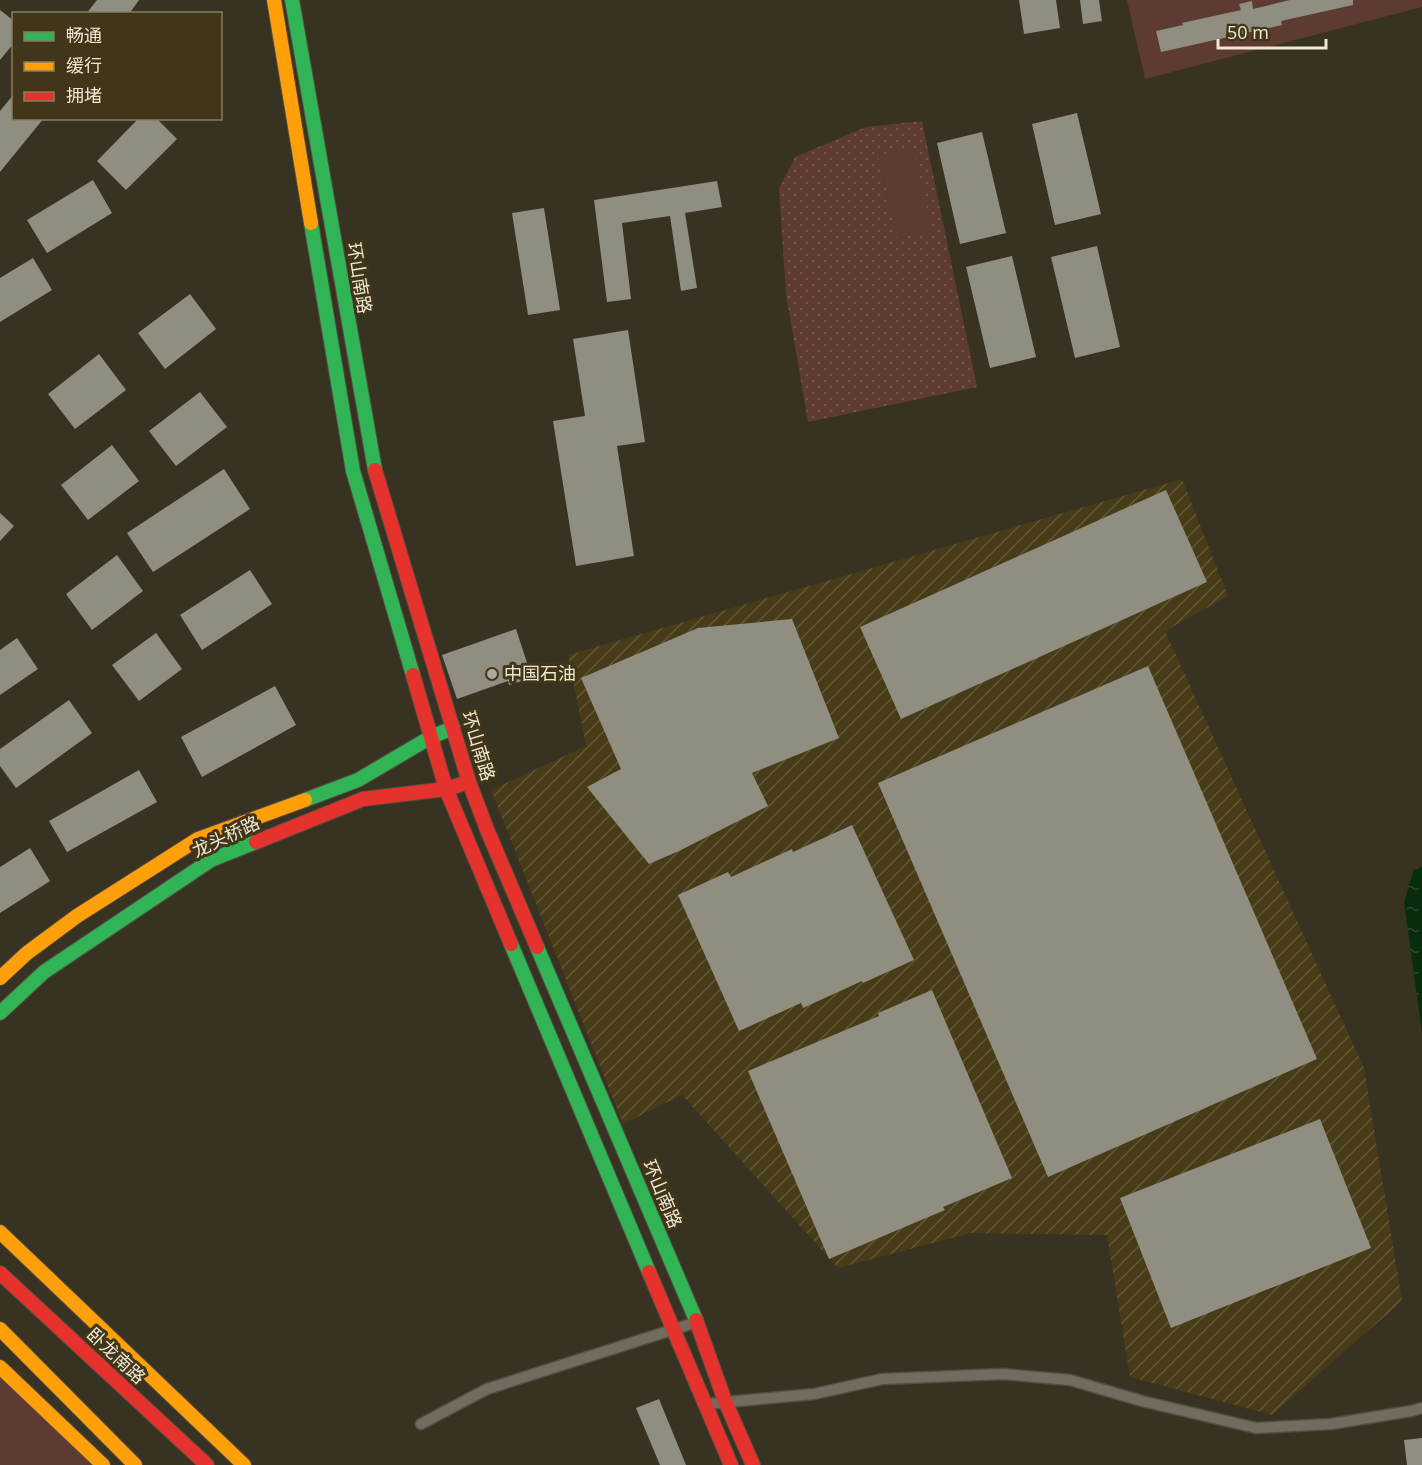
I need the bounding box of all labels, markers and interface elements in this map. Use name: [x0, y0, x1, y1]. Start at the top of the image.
legend: [12, 12, 222, 120]
scale bar: [1218, 12, 1326, 50]
text: 50 m: [1227, 20, 1269, 44]
text: 畅通: [66, 23, 102, 47]
text: 缓行: [66, 53, 102, 77]
text: 拥堵: [66, 83, 102, 107]
street label: 环山南路: [343, 240, 377, 315]
place label: 中国石油: [504, 661, 576, 685]
marker: 中国石油: [485, 667, 499, 681]
street label: 环山南路: [457, 708, 501, 784]
street label: 龙头桥路: [188, 810, 263, 862]
street label: 环山南路: [638, 1156, 688, 1231]
street label: 卧龙南路: [82, 1322, 151, 1389]

